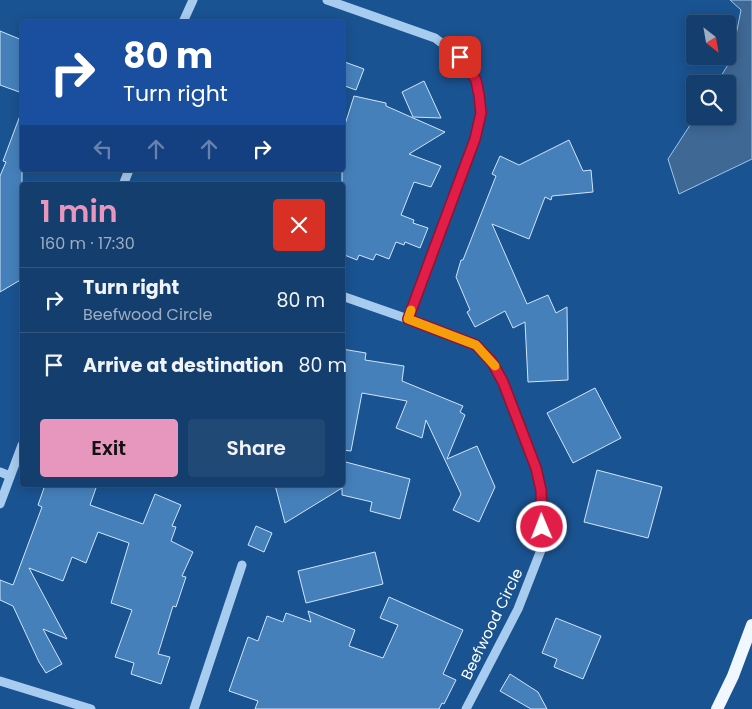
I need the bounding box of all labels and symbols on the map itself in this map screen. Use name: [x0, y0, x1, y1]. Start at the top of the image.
north arrow: [686, 15, 736, 65]
pin: [439, 36, 481, 78]
position arrow: [515, 500, 567, 552]
street label: Beefwood Circle: [456, 565, 528, 683]

